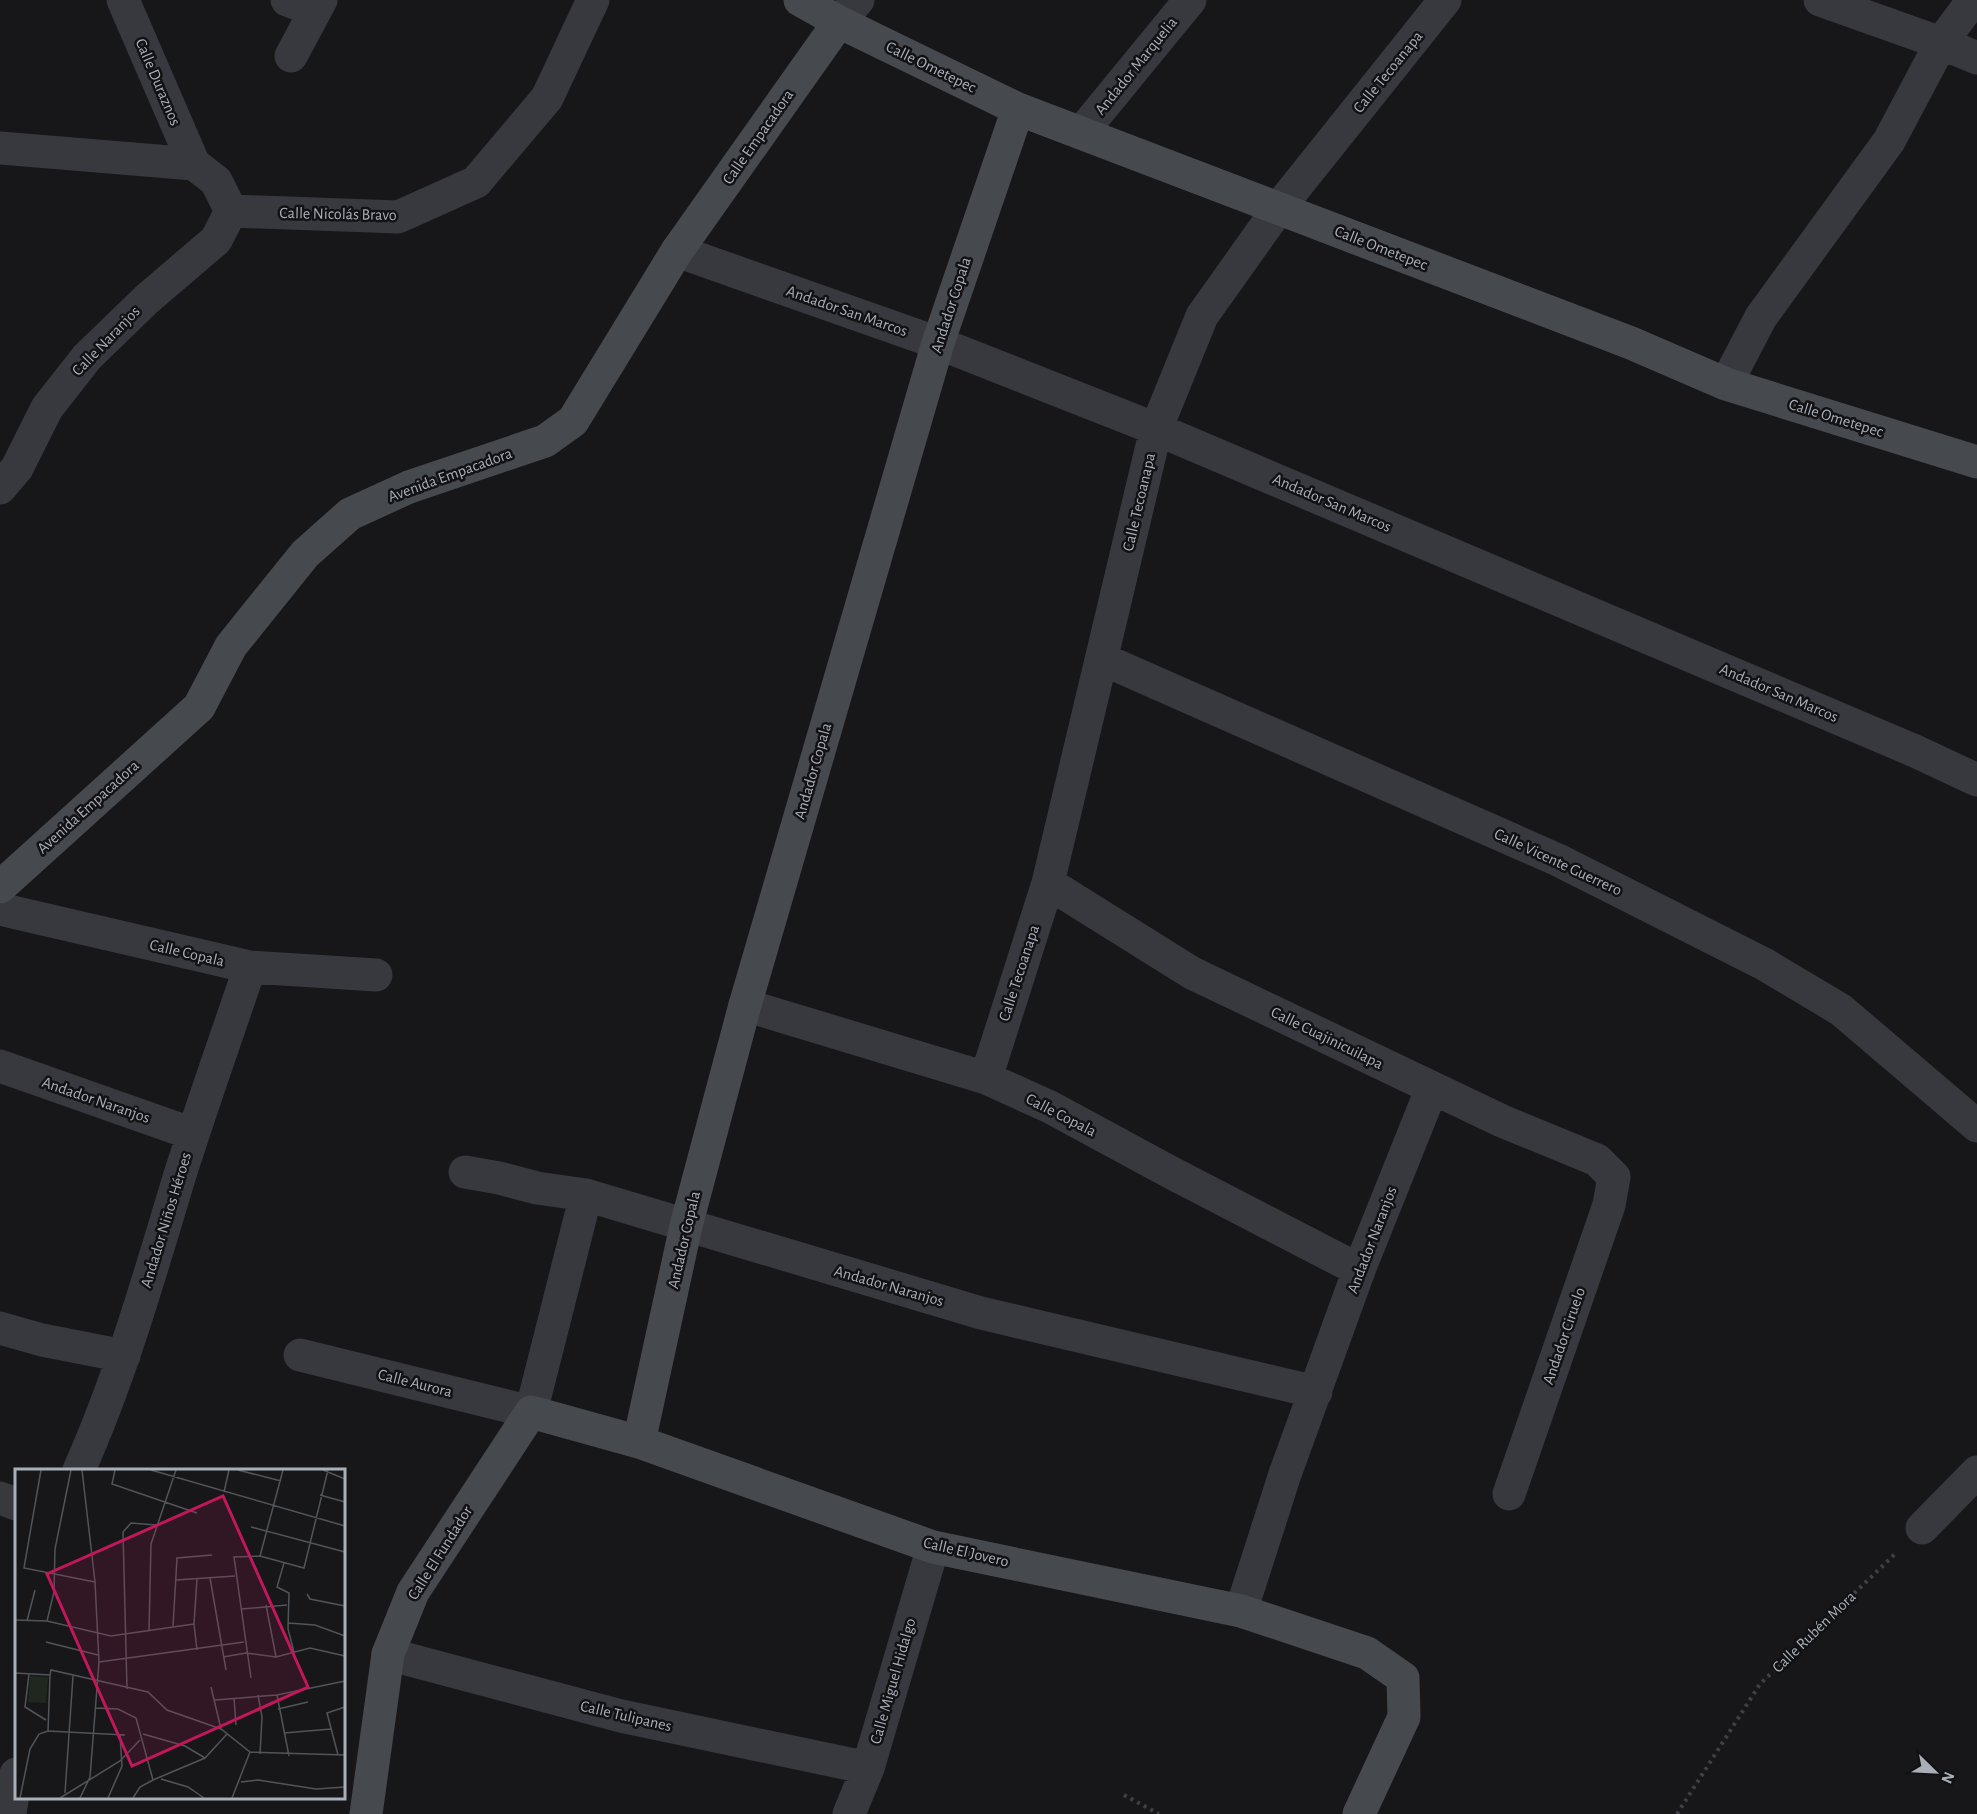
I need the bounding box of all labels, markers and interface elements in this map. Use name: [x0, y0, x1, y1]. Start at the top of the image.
street label: Andador Marquelia: [1092, 14, 1180, 118]
street label: Calle Tecoanapa: [1350, 28, 1426, 116]
street label: Calle Duraznos: [132, 36, 184, 128]
street label: Calle Ometepec: [883, 38, 979, 96]
street label: Calle Empacadora: [720, 87, 796, 187]
street label: Calle Nicolás Bravo: [279, 205, 397, 223]
street label: Calle Ometepec: [1332, 223, 1430, 273]
street label: Andador Copala: [928, 255, 974, 355]
street label: Andador San Marcos: [784, 283, 910, 339]
street label: Calle Naranjos: [69, 303, 144, 380]
street label: Calle Ometepec: [1787, 396, 1885, 440]
street label: Avenida Empacadora: [386, 445, 514, 505]
street label: Calle Tecoanapa: [1120, 451, 1158, 553]
street label: Andador San Marcos: [1270, 471, 1394, 535]
street label: Andador San Marcos: [1717, 661, 1841, 725]
street label: Andador Copala: [792, 721, 834, 821]
street label: Avenida Empacadora: [34, 757, 142, 857]
street label: Calle Vicente Guerrero: [1492, 825, 1624, 899]
street label: Calle Tecoanapa: [996, 923, 1042, 1023]
street label: Calle Copala: [148, 937, 226, 969]
street label: Calle Cuajinicuilapa: [1268, 1004, 1386, 1073]
street label: Andador Naranjos: [40, 1074, 152, 1127]
street label: Calle Copala: [1023, 1091, 1099, 1139]
street label: Andador Niños Héroes: [138, 1150, 194, 1290]
street label: Andador Naranjos: [1344, 1184, 1401, 1296]
street label: Andador Copala: [665, 1190, 703, 1290]
street label: Andador Naranjos: [832, 1263, 946, 1310]
street label: Andador Ciruelo: [1540, 1285, 1588, 1387]
street label: Calle Aurora: [376, 1366, 454, 1400]
inset map: [15, 1469, 345, 1799]
street label: Calle El Fundador: [405, 1503, 476, 1603]
street label: Calle El Jovero: [922, 1534, 1010, 1570]
street label: Calle Rubén Mora: [1769, 1588, 1859, 1676]
street label: Calle Miguel Hidalgo: [867, 1616, 919, 1746]
street label: Calle Tulipanes: [579, 1698, 673, 1734]
north arrow: [1905, 1742, 1965, 1802]
text: N: [1938, 1769, 1957, 1786]

